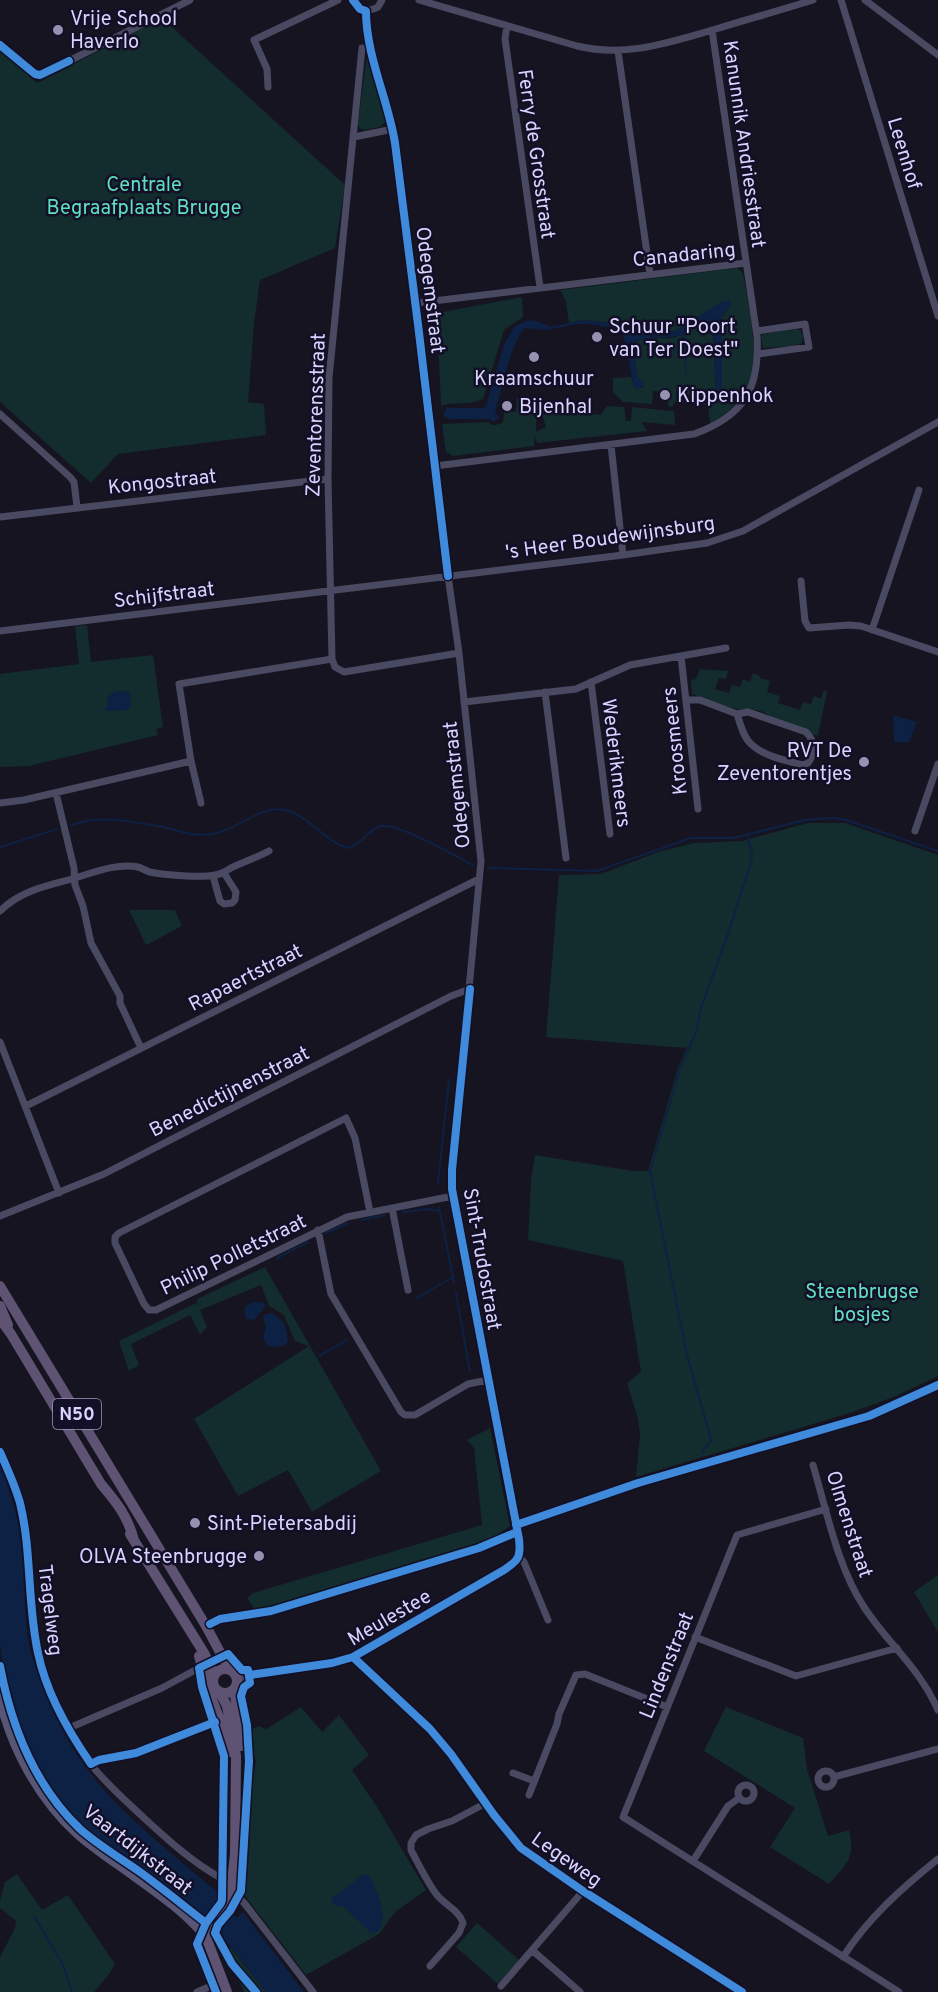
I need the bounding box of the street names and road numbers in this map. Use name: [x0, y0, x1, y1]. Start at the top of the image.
street label: Kanunnik Andriesstraat: [716, 39, 770, 250]
street label: Ferry de Grosstraat: [510, 68, 560, 241]
street label: Leenhof: [880, 115, 926, 193]
street label: Odegemstraat: [408, 225, 450, 355]
street label: Canadaring: [631, 238, 737, 274]
street label: Zeventorensstraat: [301, 333, 333, 497]
street label: Kongostraat: [107, 464, 218, 502]
street label: 's Heer Boudewijnsburg: [504, 511, 717, 567]
street label: Schijfstraat: [112, 577, 216, 615]
street label: Kroosmeers: [657, 685, 695, 796]
street label: Wederikmeers: [594, 697, 636, 829]
street label: Odegemstraat: [438, 720, 478, 850]
street label: Rapaertstraat: [185, 939, 307, 1019]
street label: Benedictijnenstraat: [145, 1041, 314, 1144]
street label: Sint-Trudostraat: [456, 1186, 506, 1333]
street label: Philip Polletstraat: [157, 1209, 311, 1302]
road number: N50: [53, 1399, 101, 1429]
street label: Olmenstraat: [819, 1468, 878, 1581]
street label: Tragelweg: [31, 1563, 68, 1657]
street label: Meulestee: [344, 1584, 436, 1653]
street label: Lindenstraat: [635, 1608, 701, 1723]
street label: Vaartdijkstraat: [77, 1800, 197, 1902]
street label: Legeweg: [525, 1827, 606, 1894]

